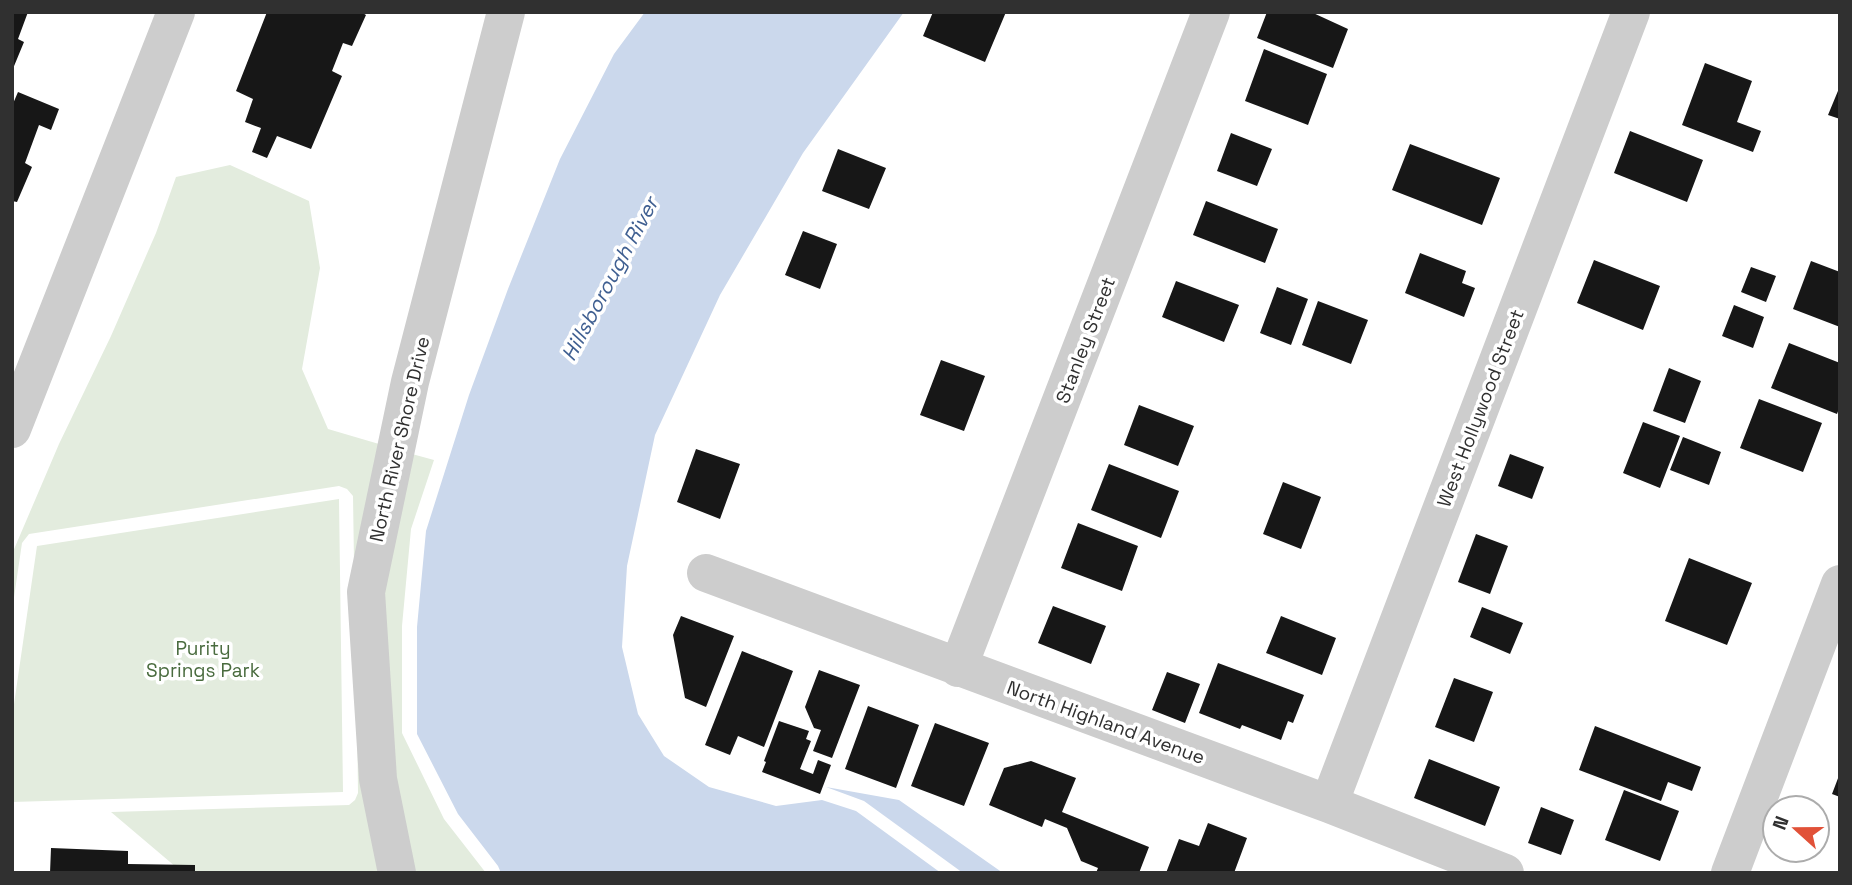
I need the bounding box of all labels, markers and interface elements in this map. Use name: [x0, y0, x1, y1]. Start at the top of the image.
water label: Hillsborough River: [555, 190, 665, 365]
street label: Stanley Street: [1050, 273, 1121, 407]
street label: West Hollywood Street: [1431, 306, 1530, 511]
street label: North River Shore Drive: [364, 334, 435, 544]
park label: Purity Springs Park: [146, 636, 260, 683]
street label: North Highland Avenue: [1003, 675, 1208, 770]
north arrow: [1761, 794, 1831, 864]
text: N: [1767, 813, 1795, 834]

